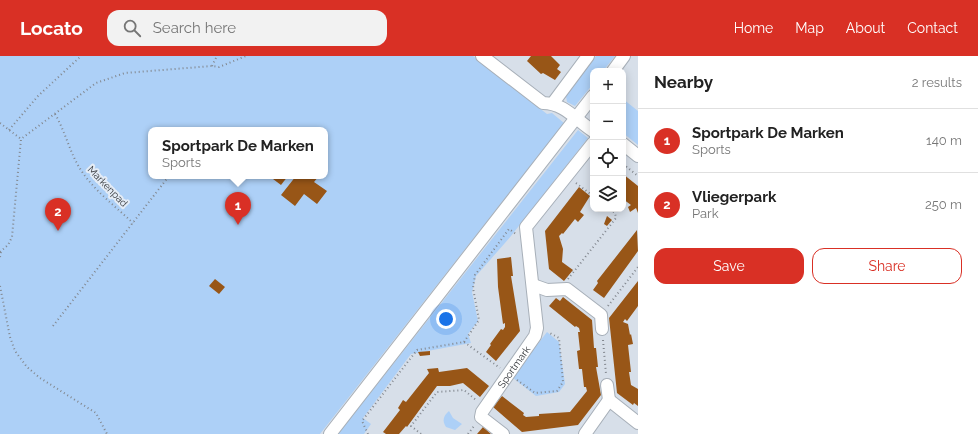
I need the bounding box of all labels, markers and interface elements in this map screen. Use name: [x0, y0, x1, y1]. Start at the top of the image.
search box: [107, 10, 387, 46]
text: Locato: [20, 17, 83, 39]
icon: search: [121, 17, 143, 39]
text: Search here: [153, 19, 236, 37]
text: Home: [734, 20, 773, 36]
text: Map: [795, 20, 824, 36]
text: About: [846, 20, 885, 36]
text: Contact: [907, 20, 958, 36]
map controls: [590, 68, 626, 212]
button: +: [590, 68, 626, 104]
text: Nearby: [654, 72, 713, 92]
text: 2 results: [912, 75, 962, 90]
button: −: [590, 104, 626, 140]
text: Sportpark De Marken: [692, 124, 844, 142]
popup: [148, 127, 328, 179]
text: 1: [664, 133, 670, 148]
text: 140 m: [926, 133, 962, 148]
text: Sportpark De Marken: [162, 137, 314, 155]
button: locate: [590, 140, 626, 176]
text: Sports: [692, 142, 731, 157]
text: Sports: [162, 155, 201, 170]
street label: Markenpad: [86, 164, 130, 209]
button: layers: [590, 176, 626, 212]
text: Vliegerpark: [692, 188, 776, 206]
pin: 1: [225, 192, 251, 225]
text: 2: [663, 197, 671, 212]
text: 250 m: [925, 197, 962, 212]
pin: 2: [45, 198, 71, 231]
text: Park: [692, 206, 719, 221]
button: Save: [654, 248, 804, 284]
button: Share: [812, 248, 962, 284]
your location: [436, 309, 456, 329]
street label: Sportmark: [496, 343, 533, 390]

